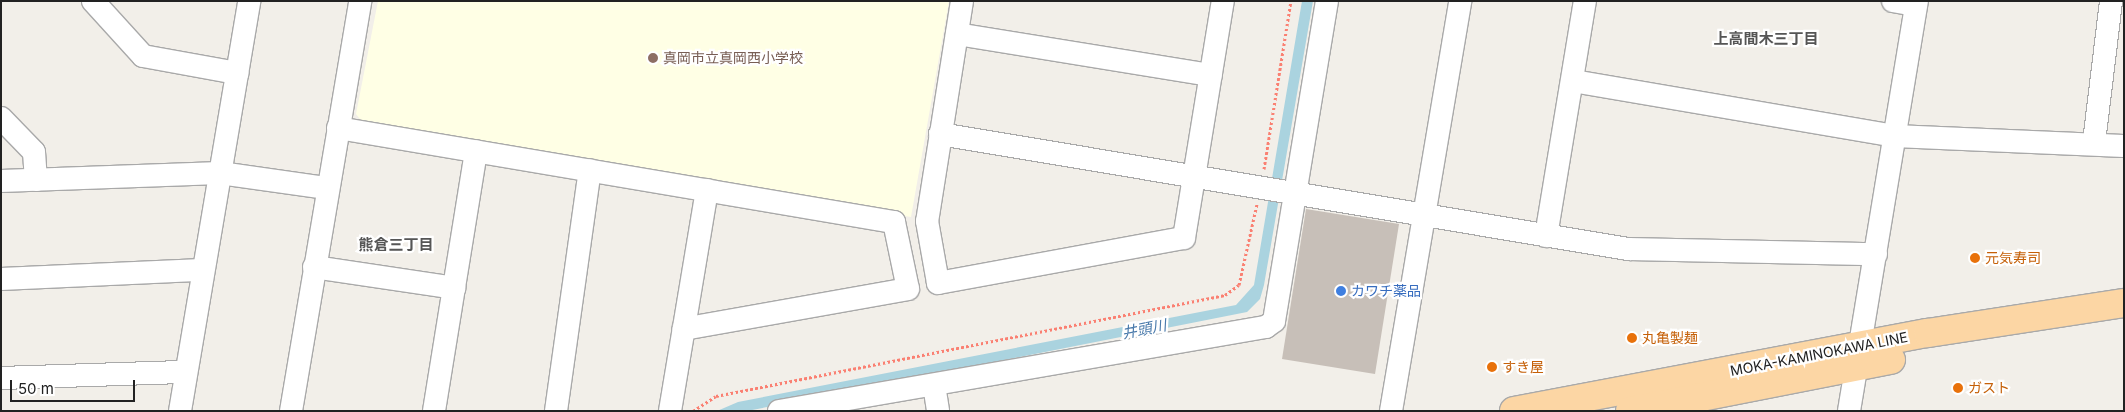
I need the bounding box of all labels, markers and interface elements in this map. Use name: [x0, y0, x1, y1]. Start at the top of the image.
district label: 上高間木三丁目: [1714, 30, 1818, 48]
place label: 真岡市立真岡西小学校: [663, 50, 803, 66]
marker: 真岡市立真岡西小学校: [647, 52, 659, 64]
district label: 熊倉三丁目: [359, 236, 433, 254]
place label: 元気寿司: [1985, 250, 2041, 266]
marker: 元気寿司: [1969, 252, 1981, 264]
place label: カワチ薬品: [1351, 283, 1421, 299]
marker: カワチ薬品: [1335, 285, 1347, 297]
water label: 井頭川: [1120, 316, 1168, 342]
street label: MOKA-KAMINOKAWA LINE: [1729, 329, 1909, 379]
place label: 丸亀製麺: [1642, 330, 1698, 346]
marker: 丸亀製麺: [1626, 332, 1638, 344]
place label: すき屋: [1502, 359, 1544, 375]
marker: すき屋: [1486, 361, 1498, 373]
scale bar: [12, 370, 138, 402]
text: 50 m: [18, 379, 54, 398]
place label: ガスト: [1968, 380, 2010, 396]
marker: ガスト: [1952, 382, 1964, 394]

